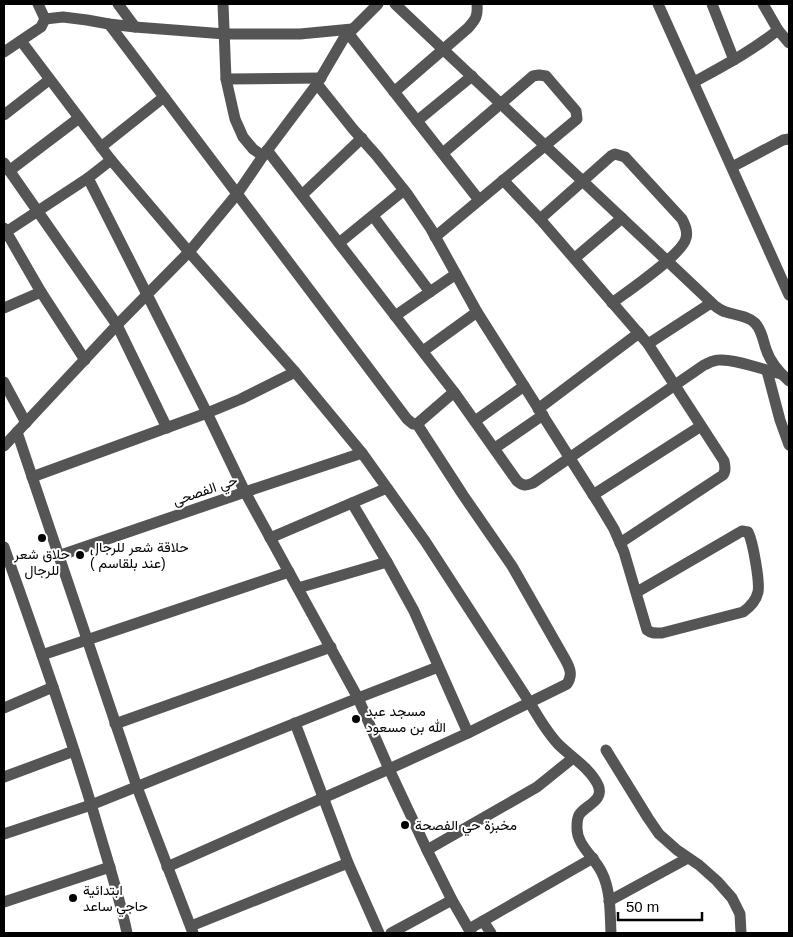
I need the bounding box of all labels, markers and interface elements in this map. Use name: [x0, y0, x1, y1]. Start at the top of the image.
street label: حي الفصحى: [171, 471, 241, 512]
marker: حلاق شعر للرجال: [36, 532, 48, 544]
place label: حلاقة شعر للرجال ( عند بلقاسم): [90, 539, 189, 572]
place label: حلاق شعر للرجال: [13, 546, 70, 580]
marker: حلاقة شعر للرجال ( عند بلقاسم): [74, 549, 86, 561]
place label: مسجد عبد الله بن مسعود: [366, 703, 446, 736]
marker: مسجد عبد الله بن مسعود: [350, 713, 362, 725]
place label: مخبزة حي الفصحة: [415, 817, 517, 837]
marker: مخبزة حي الفصحة: [399, 819, 411, 831]
place label: ابتدائية حاجي ساعد: [83, 882, 148, 918]
scale bar: [618, 890, 702, 922]
marker: ابتدائية حاجي ساعد: [67, 892, 79, 904]
text: 50 m: [626, 898, 659, 915]

